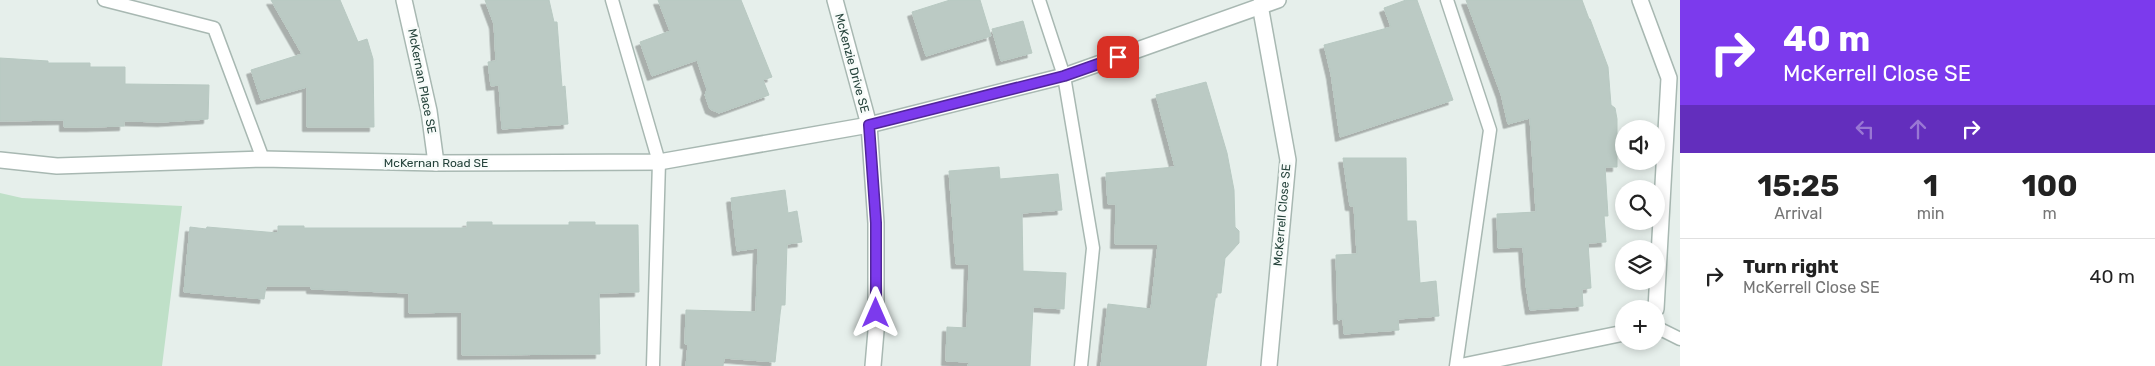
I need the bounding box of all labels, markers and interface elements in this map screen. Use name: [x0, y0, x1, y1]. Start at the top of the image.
street label: McKenzie Drive SE: [832, 12, 872, 114]
text: 40 m: [1783, 18, 1870, 60]
icon: right: [1700, 20, 1765, 85]
street label: McKernan Place SE: [405, 27, 439, 135]
pin: [1097, 36, 1139, 78]
icon: arrive: [1104, 43, 1132, 71]
text: McKerrell Close SE: [1783, 60, 1971, 87]
icon: left: [1851, 115, 1879, 143]
icon: ahead: [1904, 115, 1932, 143]
icon: right: [1957, 115, 1985, 143]
map controls: [1615, 120, 1665, 350]
button: sound: [1615, 120, 1665, 170]
street label: McKernan Road SE: [384, 156, 488, 170]
street label: McKerrell Close SE: [1271, 163, 1293, 267]
text: 15:25: [1757, 168, 1839, 204]
text: 1: [1923, 168, 1938, 204]
text: 100: [2022, 168, 2078, 204]
button: search: [1615, 180, 1665, 230]
text: Arrival: [1774, 204, 1822, 223]
text: min: [1917, 204, 1944, 223]
text: m: [2043, 204, 2057, 223]
button: layers: [1615, 240, 1665, 290]
text: Turn right: [1743, 255, 1838, 278]
icon: right: [1700, 262, 1728, 290]
text: 40 m: [2090, 265, 2135, 288]
text: McKerrell Close SE: [1743, 278, 1880, 297]
position arrow: [849, 286, 901, 338]
button: +: [1615, 300, 1665, 350]

